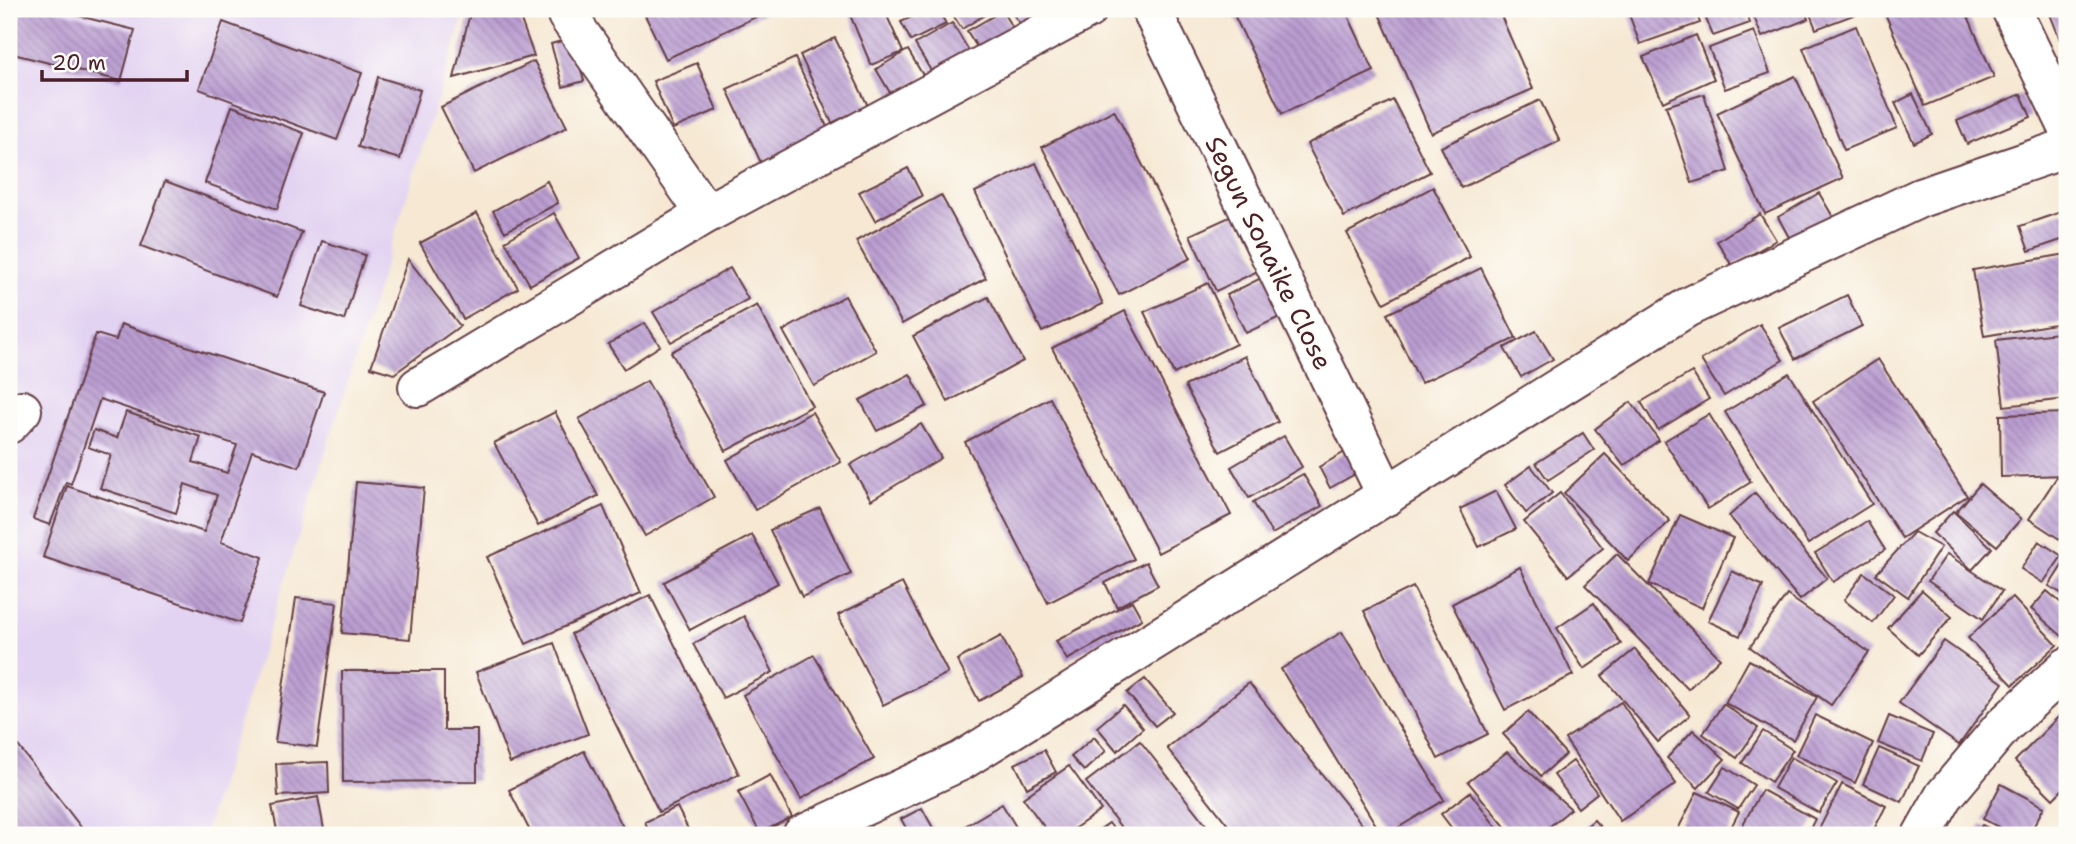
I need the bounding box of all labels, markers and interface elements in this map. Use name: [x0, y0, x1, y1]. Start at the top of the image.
scale bar: [42, 38, 187, 82]
text: 20 m: [52, 49, 106, 77]
street label: Segun Sonaike Close: [1198, 130, 1341, 376]

